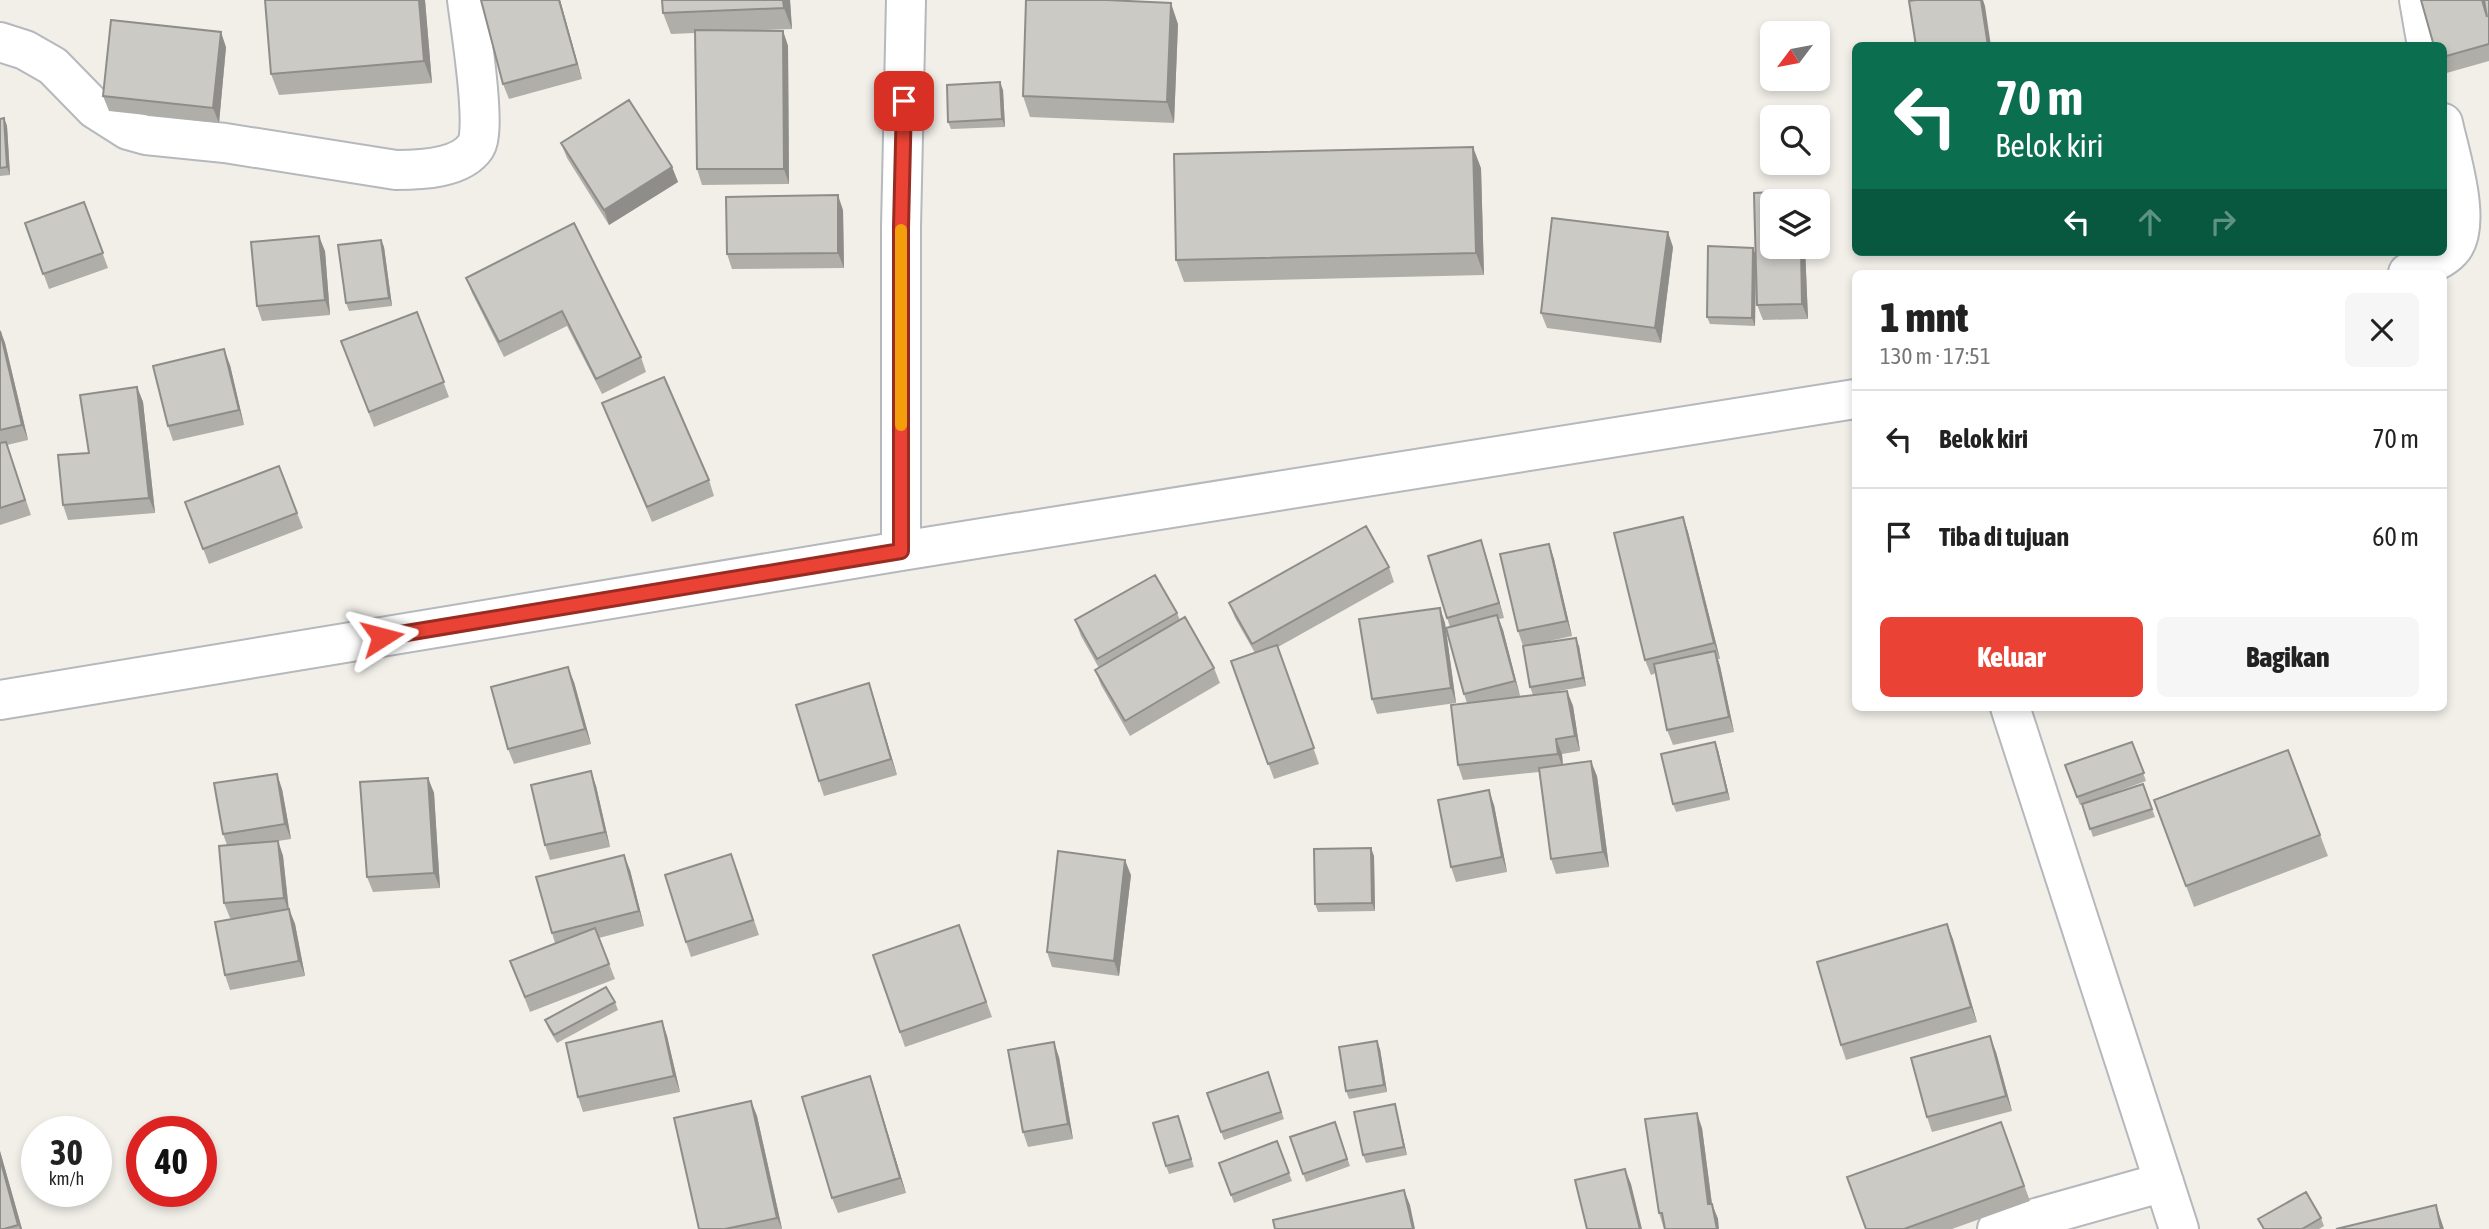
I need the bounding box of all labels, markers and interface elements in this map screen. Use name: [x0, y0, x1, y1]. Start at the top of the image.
north arrow: [1760, 21, 1830, 91]
map controls: [1760, 21, 1830, 259]
text: 70 m: [1995, 69, 2083, 125]
icon: left: [1880, 70, 1971, 161]
pin: [874, 71, 934, 131]
icon: arrive: [885, 82, 923, 120]
button: search: [1760, 105, 1830, 175]
text: Belok kiri: [1995, 127, 2104, 164]
button: layers: [1760, 189, 1830, 259]
icon: left: [2058, 203, 2096, 241]
icon: ahead: [2131, 203, 2169, 241]
icon: right: [2204, 203, 2242, 241]
text: 1 mnt: [1880, 293, 1968, 341]
button: close: [2345, 293, 2419, 367]
text: 130 m · 17:51: [1880, 343, 1991, 369]
icon: left: [1880, 420, 1918, 458]
text: Belok kiri: [1939, 424, 2028, 454]
text: 70 m: [2372, 424, 2419, 454]
icon: arrive: [1880, 518, 1918, 556]
text: Tiba di tujuan: [1939, 522, 2069, 552]
text: 60 m: [2372, 522, 2419, 552]
position arrow: [345, 600, 419, 674]
button: Keluar: [1880, 617, 2143, 697]
button: Bagikan: [2157, 617, 2419, 697]
speed limit sign: 40: [126, 1116, 217, 1207]
text: 30: [50, 1132, 83, 1172]
text: km/h: [49, 1168, 84, 1189]

